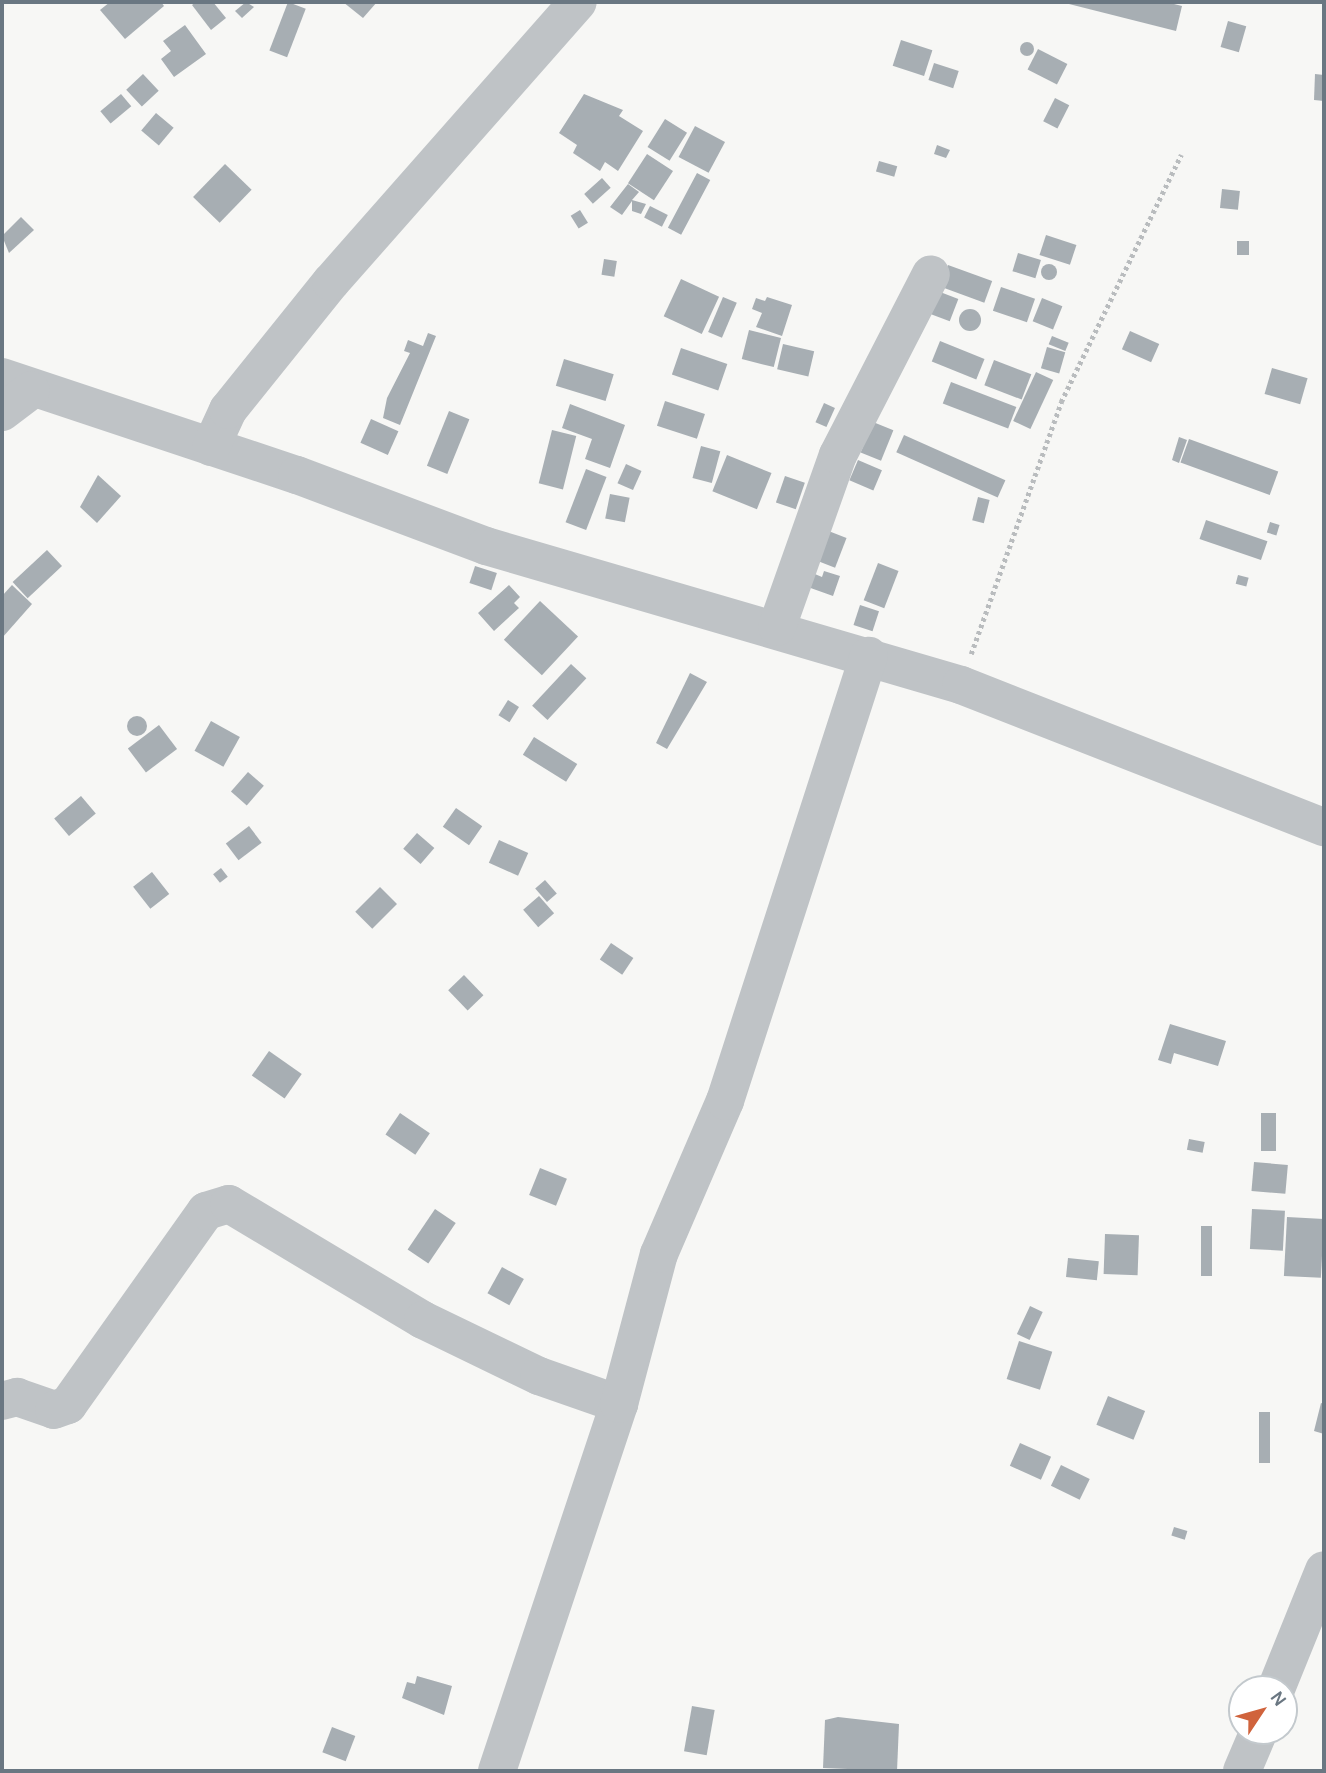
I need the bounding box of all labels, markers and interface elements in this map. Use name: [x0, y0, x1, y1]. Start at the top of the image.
north arrow: [1228, 1675, 1298, 1745]
text: N: [1265, 1687, 1291, 1711]

